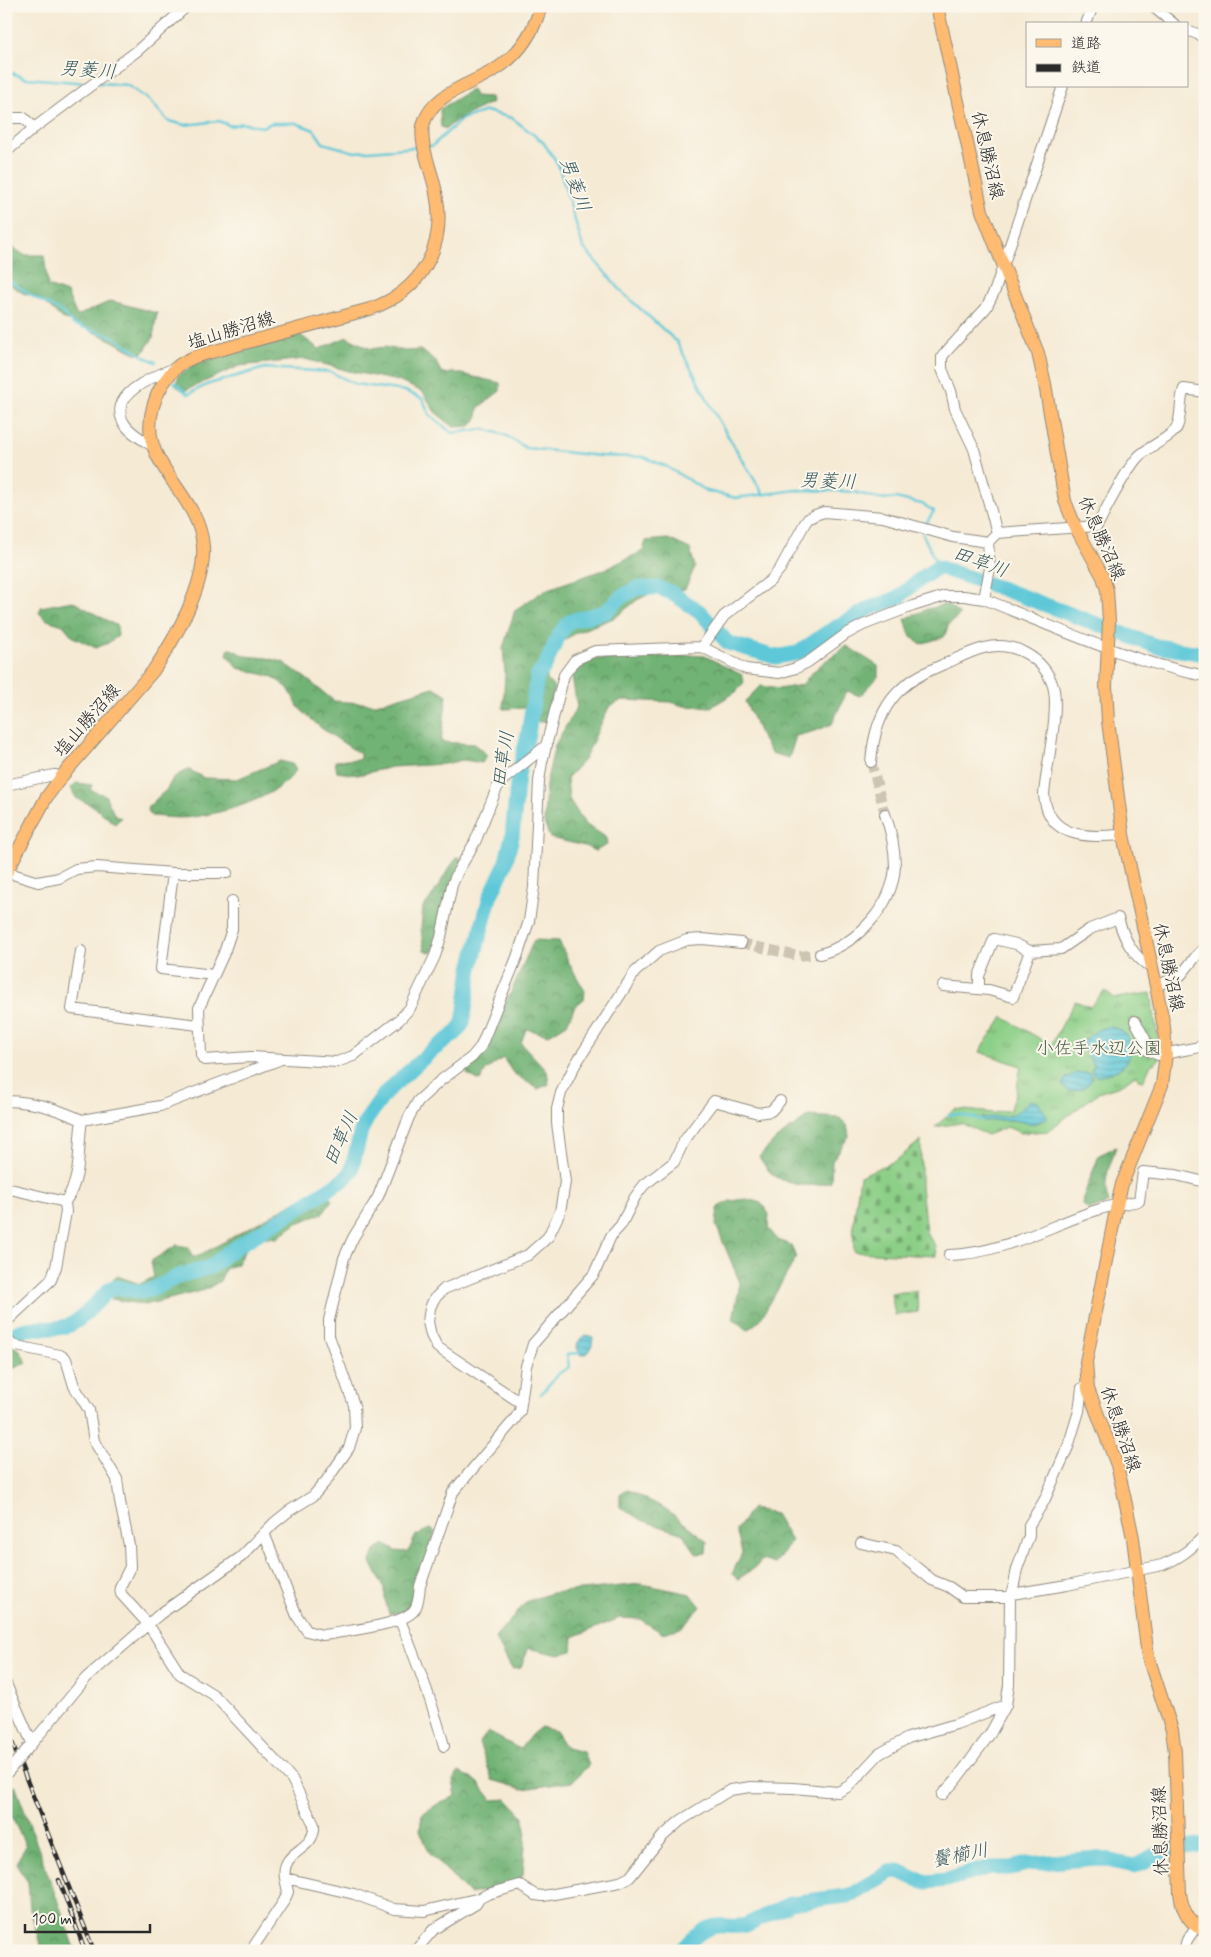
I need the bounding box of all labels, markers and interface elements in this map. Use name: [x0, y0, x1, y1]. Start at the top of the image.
legend: [1026, 22, 1188, 88]
text: 道路: [1071, 34, 1101, 54]
water label: 男菱川: [59, 56, 117, 85]
text: 鉄道: [1071, 58, 1101, 78]
street label: 休息勝沼線: [965, 109, 1009, 202]
water label: 男菱川: [553, 153, 596, 216]
street label: 塩山勝沼線: [185, 306, 278, 356]
water label: 男菱川: [799, 468, 857, 495]
street label: 休息勝沼線: [1072, 492, 1130, 584]
water label: 田草川: [949, 541, 1012, 584]
street label: 塩山勝沼線: [49, 679, 126, 762]
water label: 田草川: [487, 729, 520, 789]
street label: 休息勝沼線: [1147, 921, 1189, 1014]
park label: 小佐手水辺公園: [1036, 1037, 1162, 1061]
water label: 田草川: [318, 1107, 364, 1170]
street label: 休息勝沼線: [1094, 1383, 1146, 1476]
street label: 休息勝沼線: [1147, 1786, 1175, 1876]
water label: 鬢櫛川: [930, 1838, 991, 1873]
scale bar: [25, 1902, 150, 1934]
text: 100 m: [32, 1910, 72, 1930]

